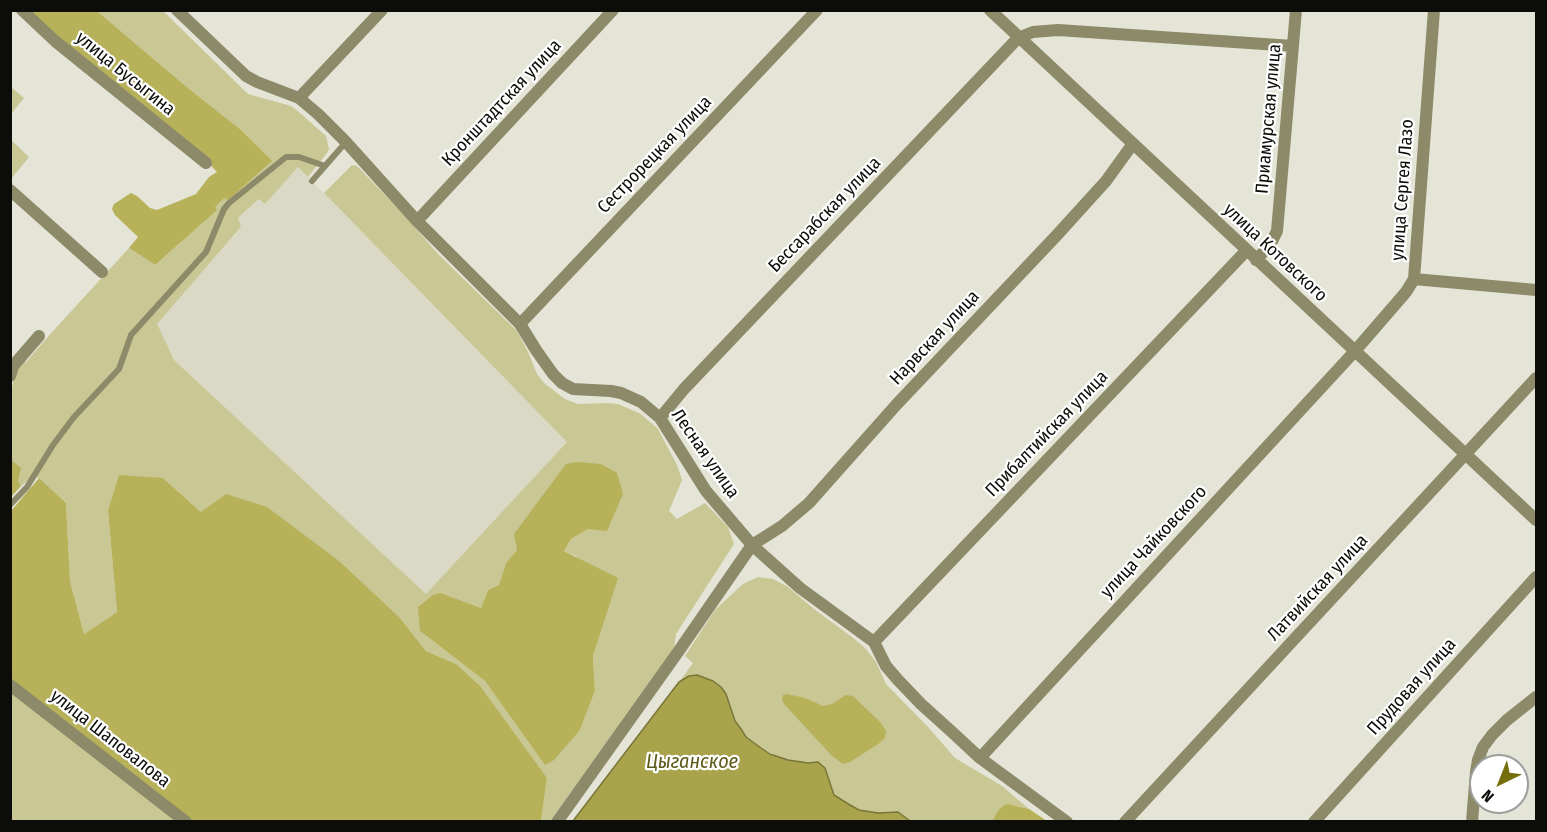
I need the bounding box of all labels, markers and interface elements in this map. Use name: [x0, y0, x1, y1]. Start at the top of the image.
street label: улица Бусыгина: [71, 27, 179, 121]
street label: Кронштадтская улица: [438, 35, 566, 171]
street label: Приамурская улица: [1252, 43, 1286, 195]
street label: Сестрорецкая улица: [593, 92, 717, 218]
street label: улица Сергея Лазо: [1387, 119, 1419, 261]
street label: Бессарабская улица: [764, 153, 886, 277]
street label: улица Котовского: [1218, 199, 1332, 307]
street label: Нарвская улица: [886, 286, 984, 390]
street label: Прибалтийская улица: [981, 366, 1113, 502]
street label: Лесная улица: [666, 405, 744, 503]
street label: улица Чайковского: [1096, 481, 1212, 603]
street label: Латвийская улица: [1263, 530, 1373, 646]
street label: Прудовая улица: [1363, 634, 1461, 740]
street label: улица Шаповалова: [46, 686, 174, 792]
water label: Цыганское: [646, 750, 738, 774]
north arrow: [1469, 754, 1529, 814]
text: N: [1478, 786, 1498, 806]

